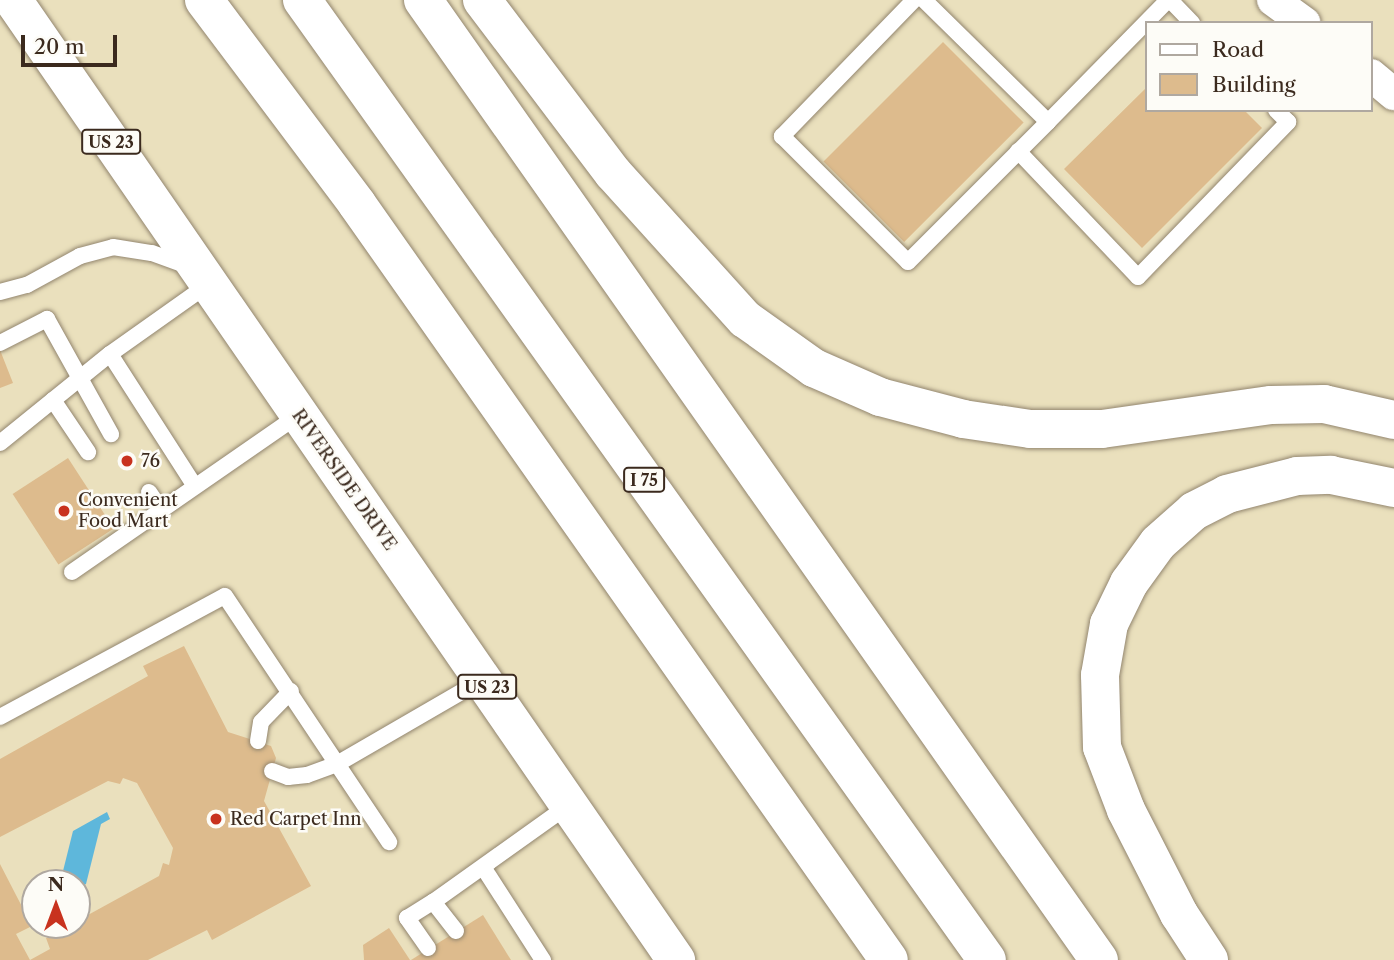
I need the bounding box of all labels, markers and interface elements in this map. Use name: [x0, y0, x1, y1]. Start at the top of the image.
scale bar: [24, 21, 121, 65]
legend: [1146, 21, 1373, 112]
text: 20 m: [34, 34, 85, 59]
text: Road: [1212, 37, 1264, 62]
text: Building: [1212, 72, 1296, 97]
road number: US 23: [80, 130, 142, 154]
street label: RIVERSIDE DRIVE: [287, 405, 401, 555]
place label: 76: [141, 450, 160, 472]
marker: 76: [119, 453, 135, 469]
road number: I 75: [623, 467, 665, 492]
place label: Convenient Food Mart: [78, 490, 178, 532]
marker: Convenient Food Mart: [56, 503, 72, 519]
road number: US 23: [456, 674, 518, 700]
place label: Red Carpet Inn: [230, 808, 362, 830]
marker: Red Carpet Inn: [208, 811, 224, 827]
north arrow: [21, 869, 91, 939]
text: N: [48, 873, 64, 896]

